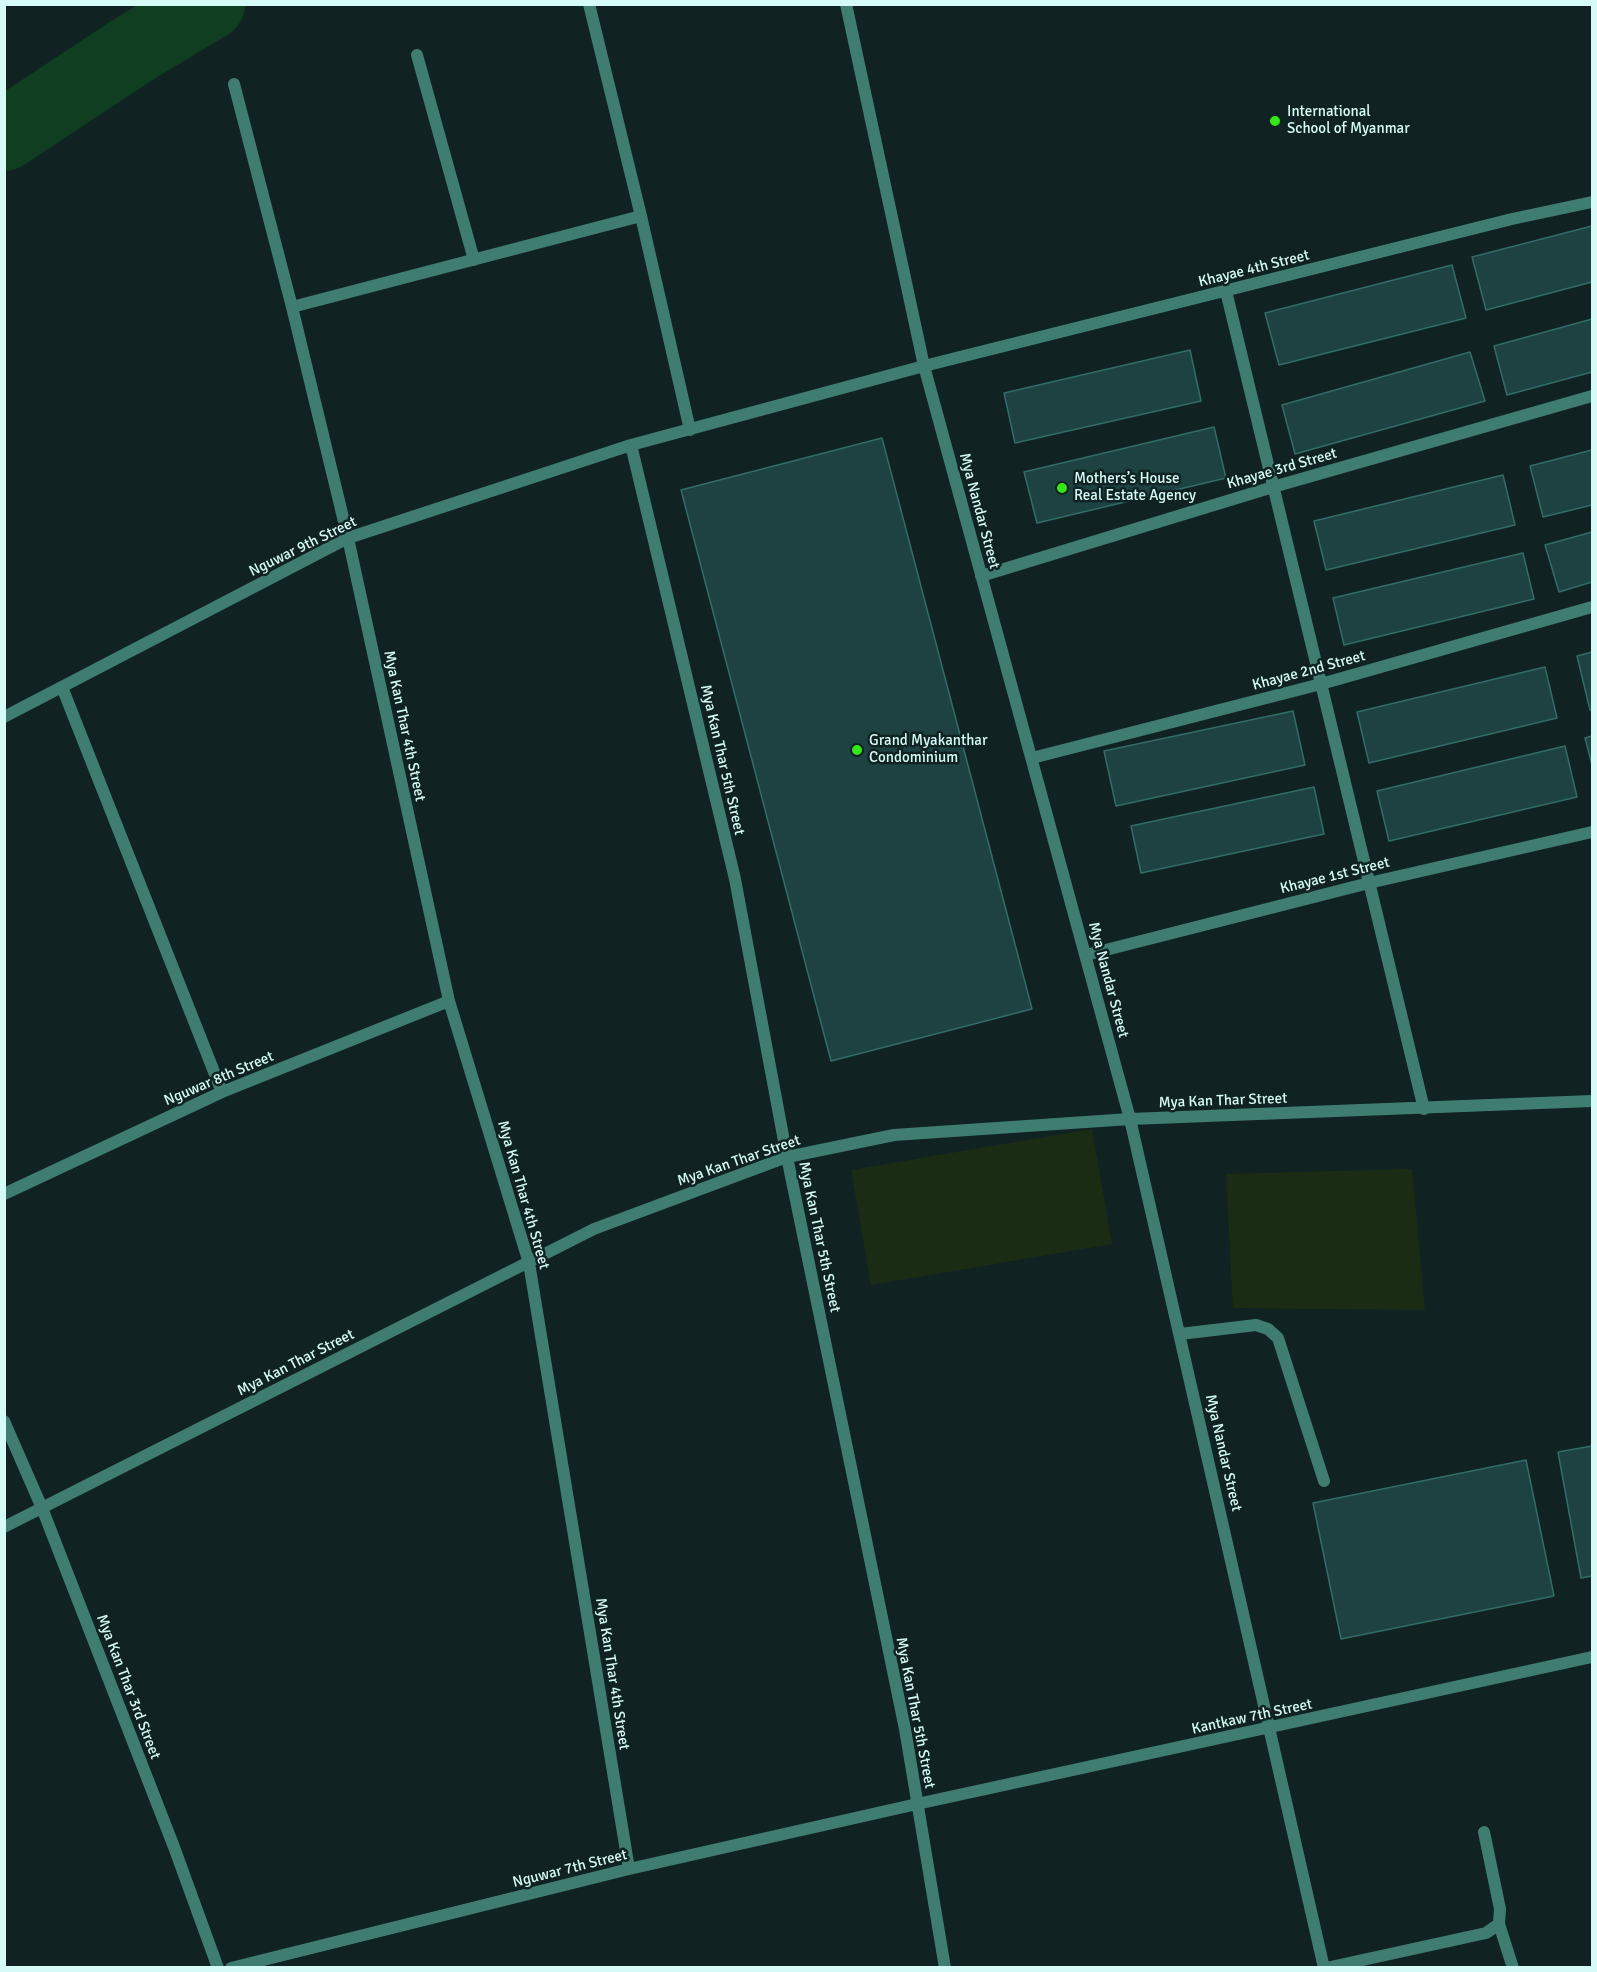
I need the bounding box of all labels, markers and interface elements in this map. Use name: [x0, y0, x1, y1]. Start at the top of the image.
place label: International School of Myanmar: [1287, 103, 1410, 138]
marker: International School of Myanmar: [1268, 114, 1282, 128]
street label: Khayae 4th Street: [1197, 247, 1311, 291]
street label: Khayae 3rd Street: [1225, 445, 1339, 493]
street label: Mya Nandar Street: [955, 451, 1003, 571]
place label: Mothers’s House Real Estate Agency: [1074, 470, 1196, 505]
marker: Mothers’s House Real Estate Agency: [1055, 481, 1069, 495]
street label: Nguwar 9th Street: [246, 513, 360, 581]
street label: Khayae 2nd Street: [1250, 647, 1368, 695]
street label: Mya Kan Thar 4th Street: [379, 649, 429, 803]
street label: Mya Kan Thar 5th Street: [696, 683, 748, 837]
place label: Grand Myakanthar Condominium: [869, 732, 987, 767]
marker: Grand Myakanthar Condominium: [850, 743, 864, 757]
street label: Khayae 1st Street: [1278, 854, 1392, 898]
street label: Mya Nandar Street: [1084, 920, 1132, 1040]
street label: Nguwar 8th Street: [161, 1048, 277, 1110]
street label: Mya Kan Thar Street: [1158, 1090, 1288, 1112]
street label: Mya Kan Thar 4th Street: [493, 1119, 553, 1271]
street label: Mya Kan Thar Street: [675, 1132, 803, 1190]
street label: Mya Kan Thar 5th Street: [794, 1160, 844, 1314]
street label: Mya Kan Thar Street: [234, 1326, 358, 1400]
street label: Mya Nandar Street: [1201, 1393, 1245, 1513]
street label: Mya Kan Thar 4th Street: [591, 1597, 633, 1751]
street label: Mya Kan Thar 3rd Street: [92, 1612, 164, 1762]
street label: Mya Kan Thar 5th Street: [891, 1636, 939, 1790]
street label: Kantkaw 7th Street: [1190, 1695, 1314, 1739]
street label: Nguwar 7th Street: [511, 1846, 629, 1892]

